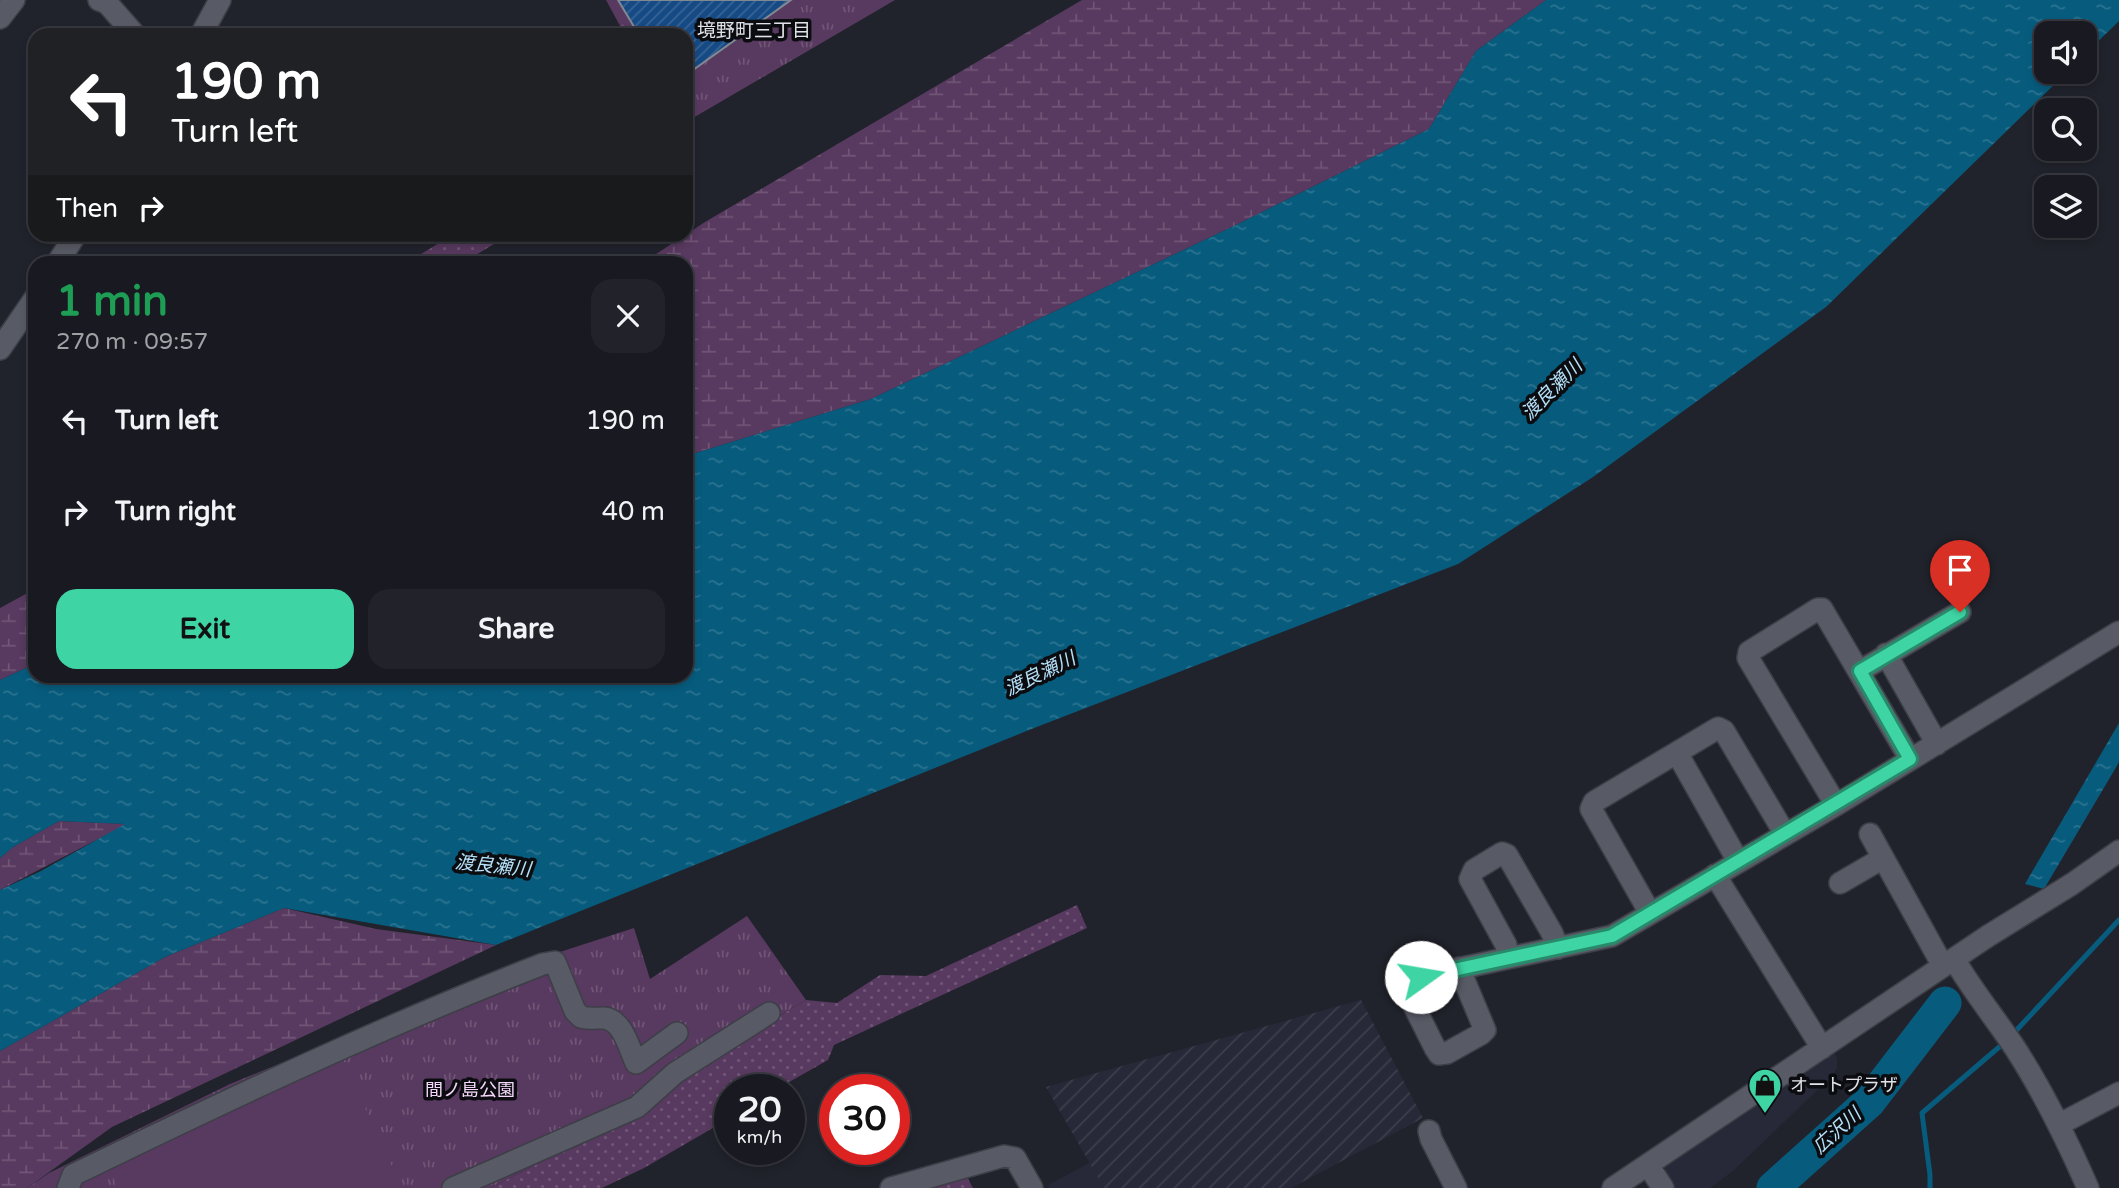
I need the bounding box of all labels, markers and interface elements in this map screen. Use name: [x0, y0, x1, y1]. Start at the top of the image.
district label: 境野町三丁目: [697, 20, 811, 42]
map controls: [2034, 21, 2097, 238]
button: sound: [2034, 21, 2097, 84]
text: 190 m: [171, 53, 321, 112]
icon: left: [56, 56, 147, 147]
button: search: [2034, 98, 2097, 161]
text: Turn left: [171, 113, 298, 151]
button: layers: [2034, 175, 2097, 238]
icon: right: [132, 189, 170, 227]
text: Then: [56, 193, 118, 224]
text: 1 min: [56, 276, 168, 327]
button: close: [591, 279, 665, 353]
text: 270 m · 09:57: [56, 328, 208, 356]
water label: 渡良瀬川: [1517, 354, 1588, 425]
icon: left: [56, 402, 94, 440]
text: Turn left: [115, 405, 218, 436]
text: 190 m: [585, 405, 665, 436]
icon: right: [56, 493, 94, 531]
text: Turn right: [115, 496, 236, 527]
text: 40 m: [602, 496, 665, 527]
pin: [1930, 540, 1990, 612]
icon: arrive: [1941, 551, 1979, 589]
button: Exit: [56, 589, 354, 669]
button: Share: [368, 589, 665, 669]
water label: 渡良瀬川: [1001, 647, 1081, 701]
water label: 渡良瀬川: [454, 851, 534, 881]
position arrow: [1384, 940, 1458, 1014]
shop icon: オートプラザ: [1746, 1066, 1784, 1115]
speed limit sign: 30: [819, 1074, 910, 1165]
place label: オートプラザ: [1790, 1074, 1898, 1096]
park label: 間ノ島公園: [425, 1079, 515, 1101]
text: 20: [738, 1089, 781, 1131]
water label: 広沢川: [1808, 1102, 1867, 1158]
text: km/h: [737, 1126, 782, 1148]

